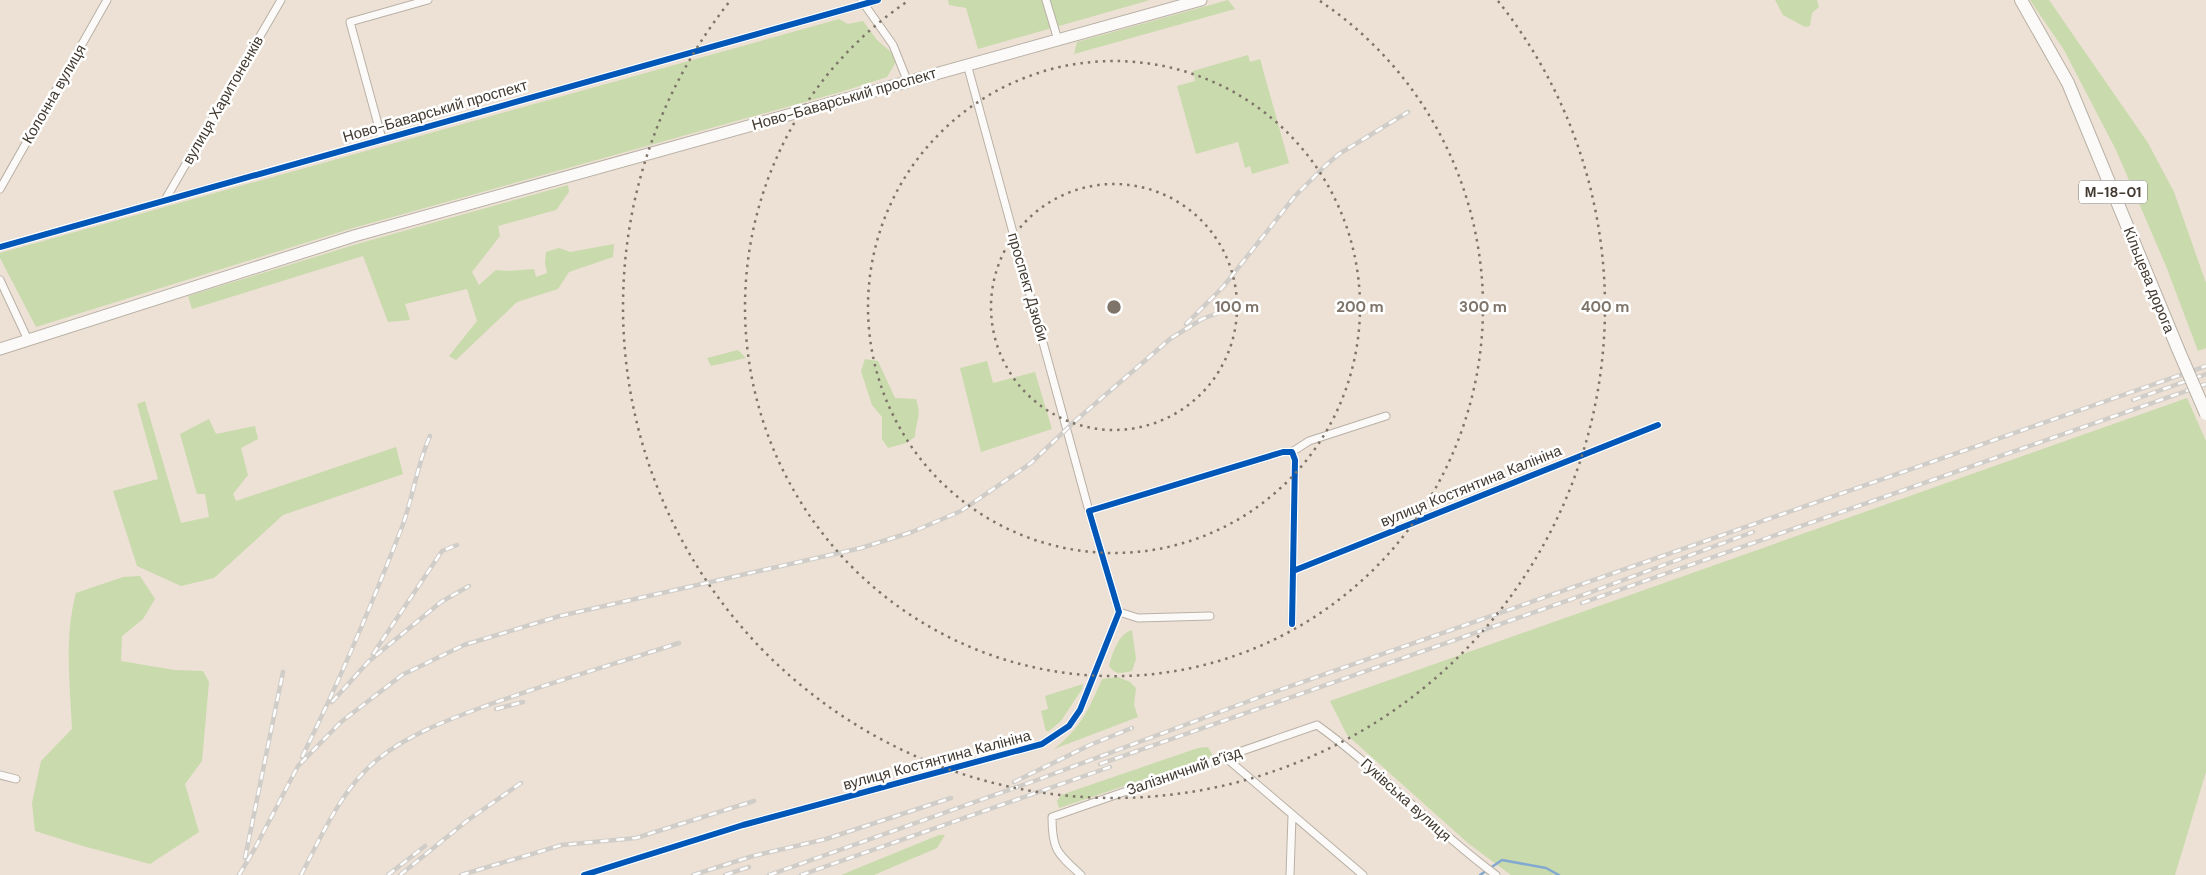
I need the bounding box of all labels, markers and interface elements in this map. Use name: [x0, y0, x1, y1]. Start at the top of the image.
street label: вулиця Харитоненків: [178, 32, 268, 168]
street label: Колонна вулиця: [17, 41, 91, 147]
street label: Ново-Баварський проспект: [749, 63, 939, 135]
street label: Ново-Баварський проспект: [340, 75, 530, 147]
road number: М-18-01: [2079, 180, 2147, 203]
street label: Кільцева дорога: [2119, 224, 2180, 337]
street label: проспект Дзюби: [1003, 230, 1053, 344]
text: 100 m: [1215, 297, 1259, 317]
text: 200 m: [1336, 297, 1384, 317]
text: 300 m: [1459, 297, 1507, 317]
text: 400 m: [1581, 297, 1629, 317]
centre of rings: [1105, 298, 1123, 316]
street label: вулиця Костянтина Калініна: [1377, 440, 1565, 532]
street label: вулиця Костянтина Калініна: [841, 725, 1034, 795]
street label: Залізничний в’їзд: [1124, 742, 1244, 800]
street label: Гуківська вулиця: [1356, 754, 1456, 846]

